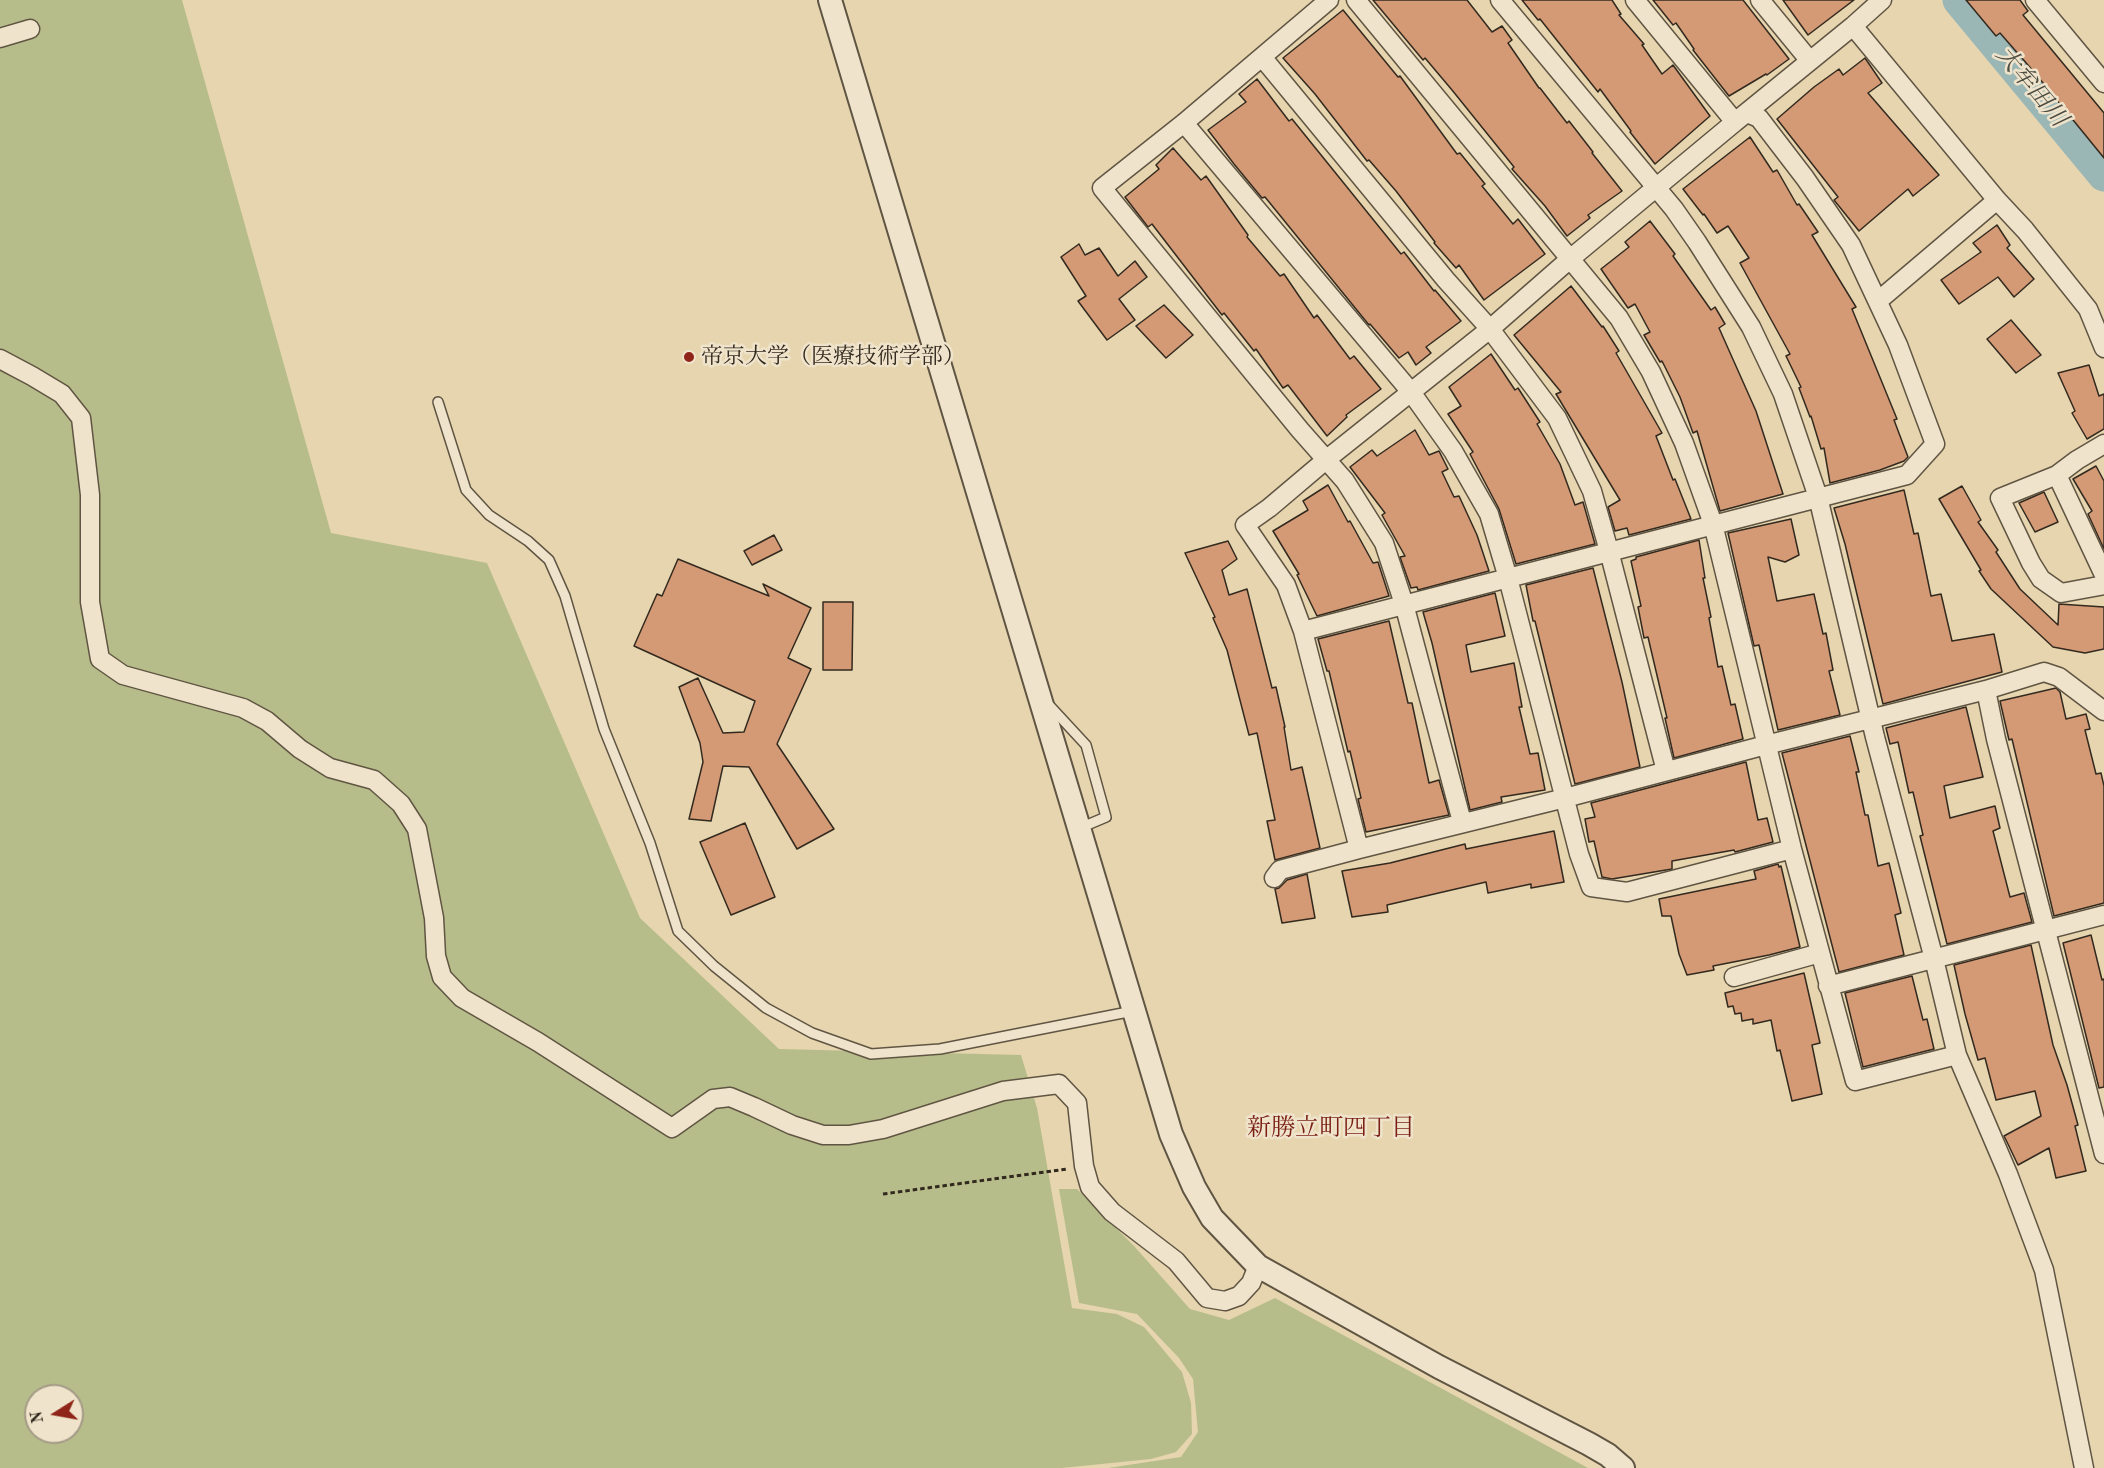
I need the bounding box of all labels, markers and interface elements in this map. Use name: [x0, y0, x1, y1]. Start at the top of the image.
water label: 大牟田川: [1989, 41, 2073, 133]
place label: 帝京大学（医療技術学部）: [701, 344, 965, 370]
marker: 帝京大学（医療技術学部）: [682, 350, 696, 364]
district label: 新勝立町四丁目: [1247, 1115, 1415, 1143]
north arrow: [24, 1384, 84, 1444]
text: N: [29, 1410, 47, 1425]

